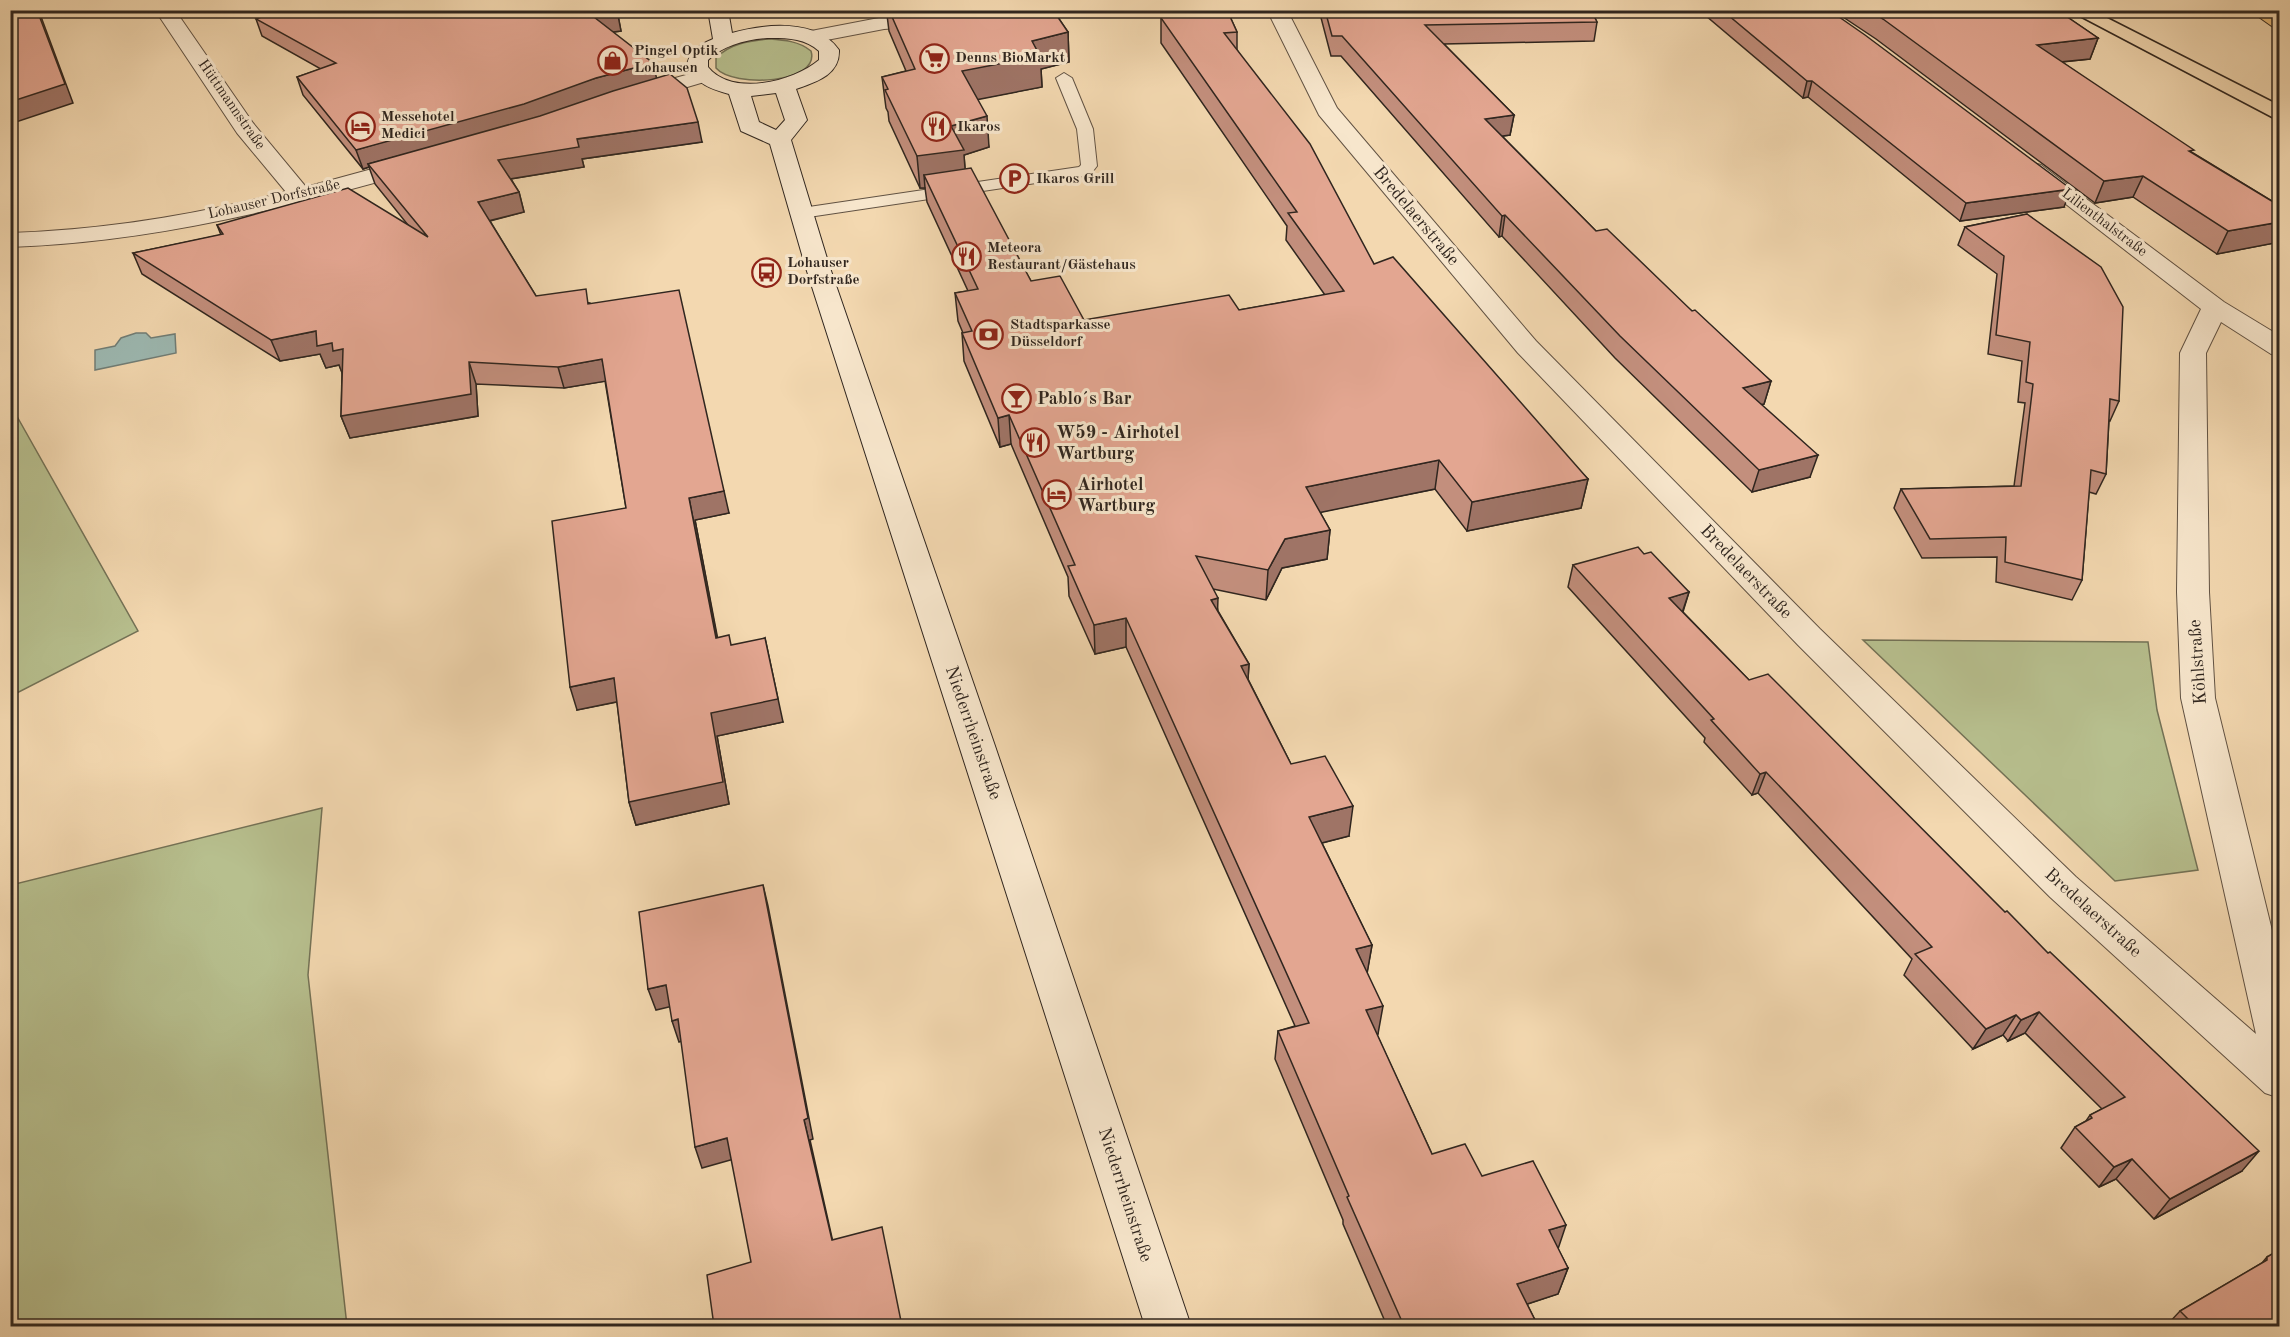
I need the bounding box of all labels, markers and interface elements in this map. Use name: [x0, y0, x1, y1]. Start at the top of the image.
supermarket icon: Denns BioMarkt: [918, 42, 950, 74]
shop icon: Pingel Optik Lohausen: [597, 44, 629, 76]
place label: Pingel Optik Lohausen: [634, 44, 719, 76]
place label: Denns BioMarkt: [955, 51, 1066, 66]
street label: Hüttmannstraße: [194, 57, 268, 153]
hotel icon: Messehotel Medici: [344, 110, 376, 142]
place label: Messehotel Medici: [381, 110, 455, 142]
restaurant icon: Ikaros: [920, 111, 952, 143]
place label: Ikaros: [957, 120, 1000, 135]
parking icon: Ikaros Grill: [999, 163, 1031, 195]
street label: Bredelaerstraße: [1369, 163, 1463, 269]
place label: Ikaros Grill: [1036, 172, 1115, 187]
street label: Lohauser Dorfstraße: [206, 177, 342, 223]
street label: Lilienthalstraße: [2059, 186, 2149, 260]
restaurant icon: Meteora Restaurant/Gästehaus: [950, 241, 982, 273]
place label: Meteora Restaurant/Gästehaus: [987, 241, 1136, 273]
bus stop icon: Lohauser Dorfstraße: [750, 256, 782, 288]
place label: Lohauser Dorfstraße: [787, 256, 860, 288]
bank icon: Stadtsparkasse Düsseldorf: [973, 318, 1005, 350]
place label: Stadtsparkasse Düsseldorf: [1010, 318, 1111, 350]
bar icon: Pablo´s Bar: [1000, 383, 1032, 415]
place label: Pablo´s Bar: [1037, 390, 1132, 408]
place label: W59 - Airhotel Wartburg: [1056, 424, 1180, 463]
restaurant icon: W59 - Airhotel Wartburg: [1019, 427, 1051, 459]
place label: Airhotel Wartburg: [1077, 476, 1155, 515]
hotel icon: Airhotel Wartburg: [1040, 479, 1072, 511]
street label: Bredelaerstraße: [1697, 521, 1795, 623]
street label: Köhlstraße: [2186, 619, 2210, 705]
street label: Niederrheinstraße: [942, 664, 1004, 802]
street label: Bredelaerstraße: [2041, 865, 2145, 961]
street label: Niederrheinstraße: [1095, 1126, 1155, 1264]

